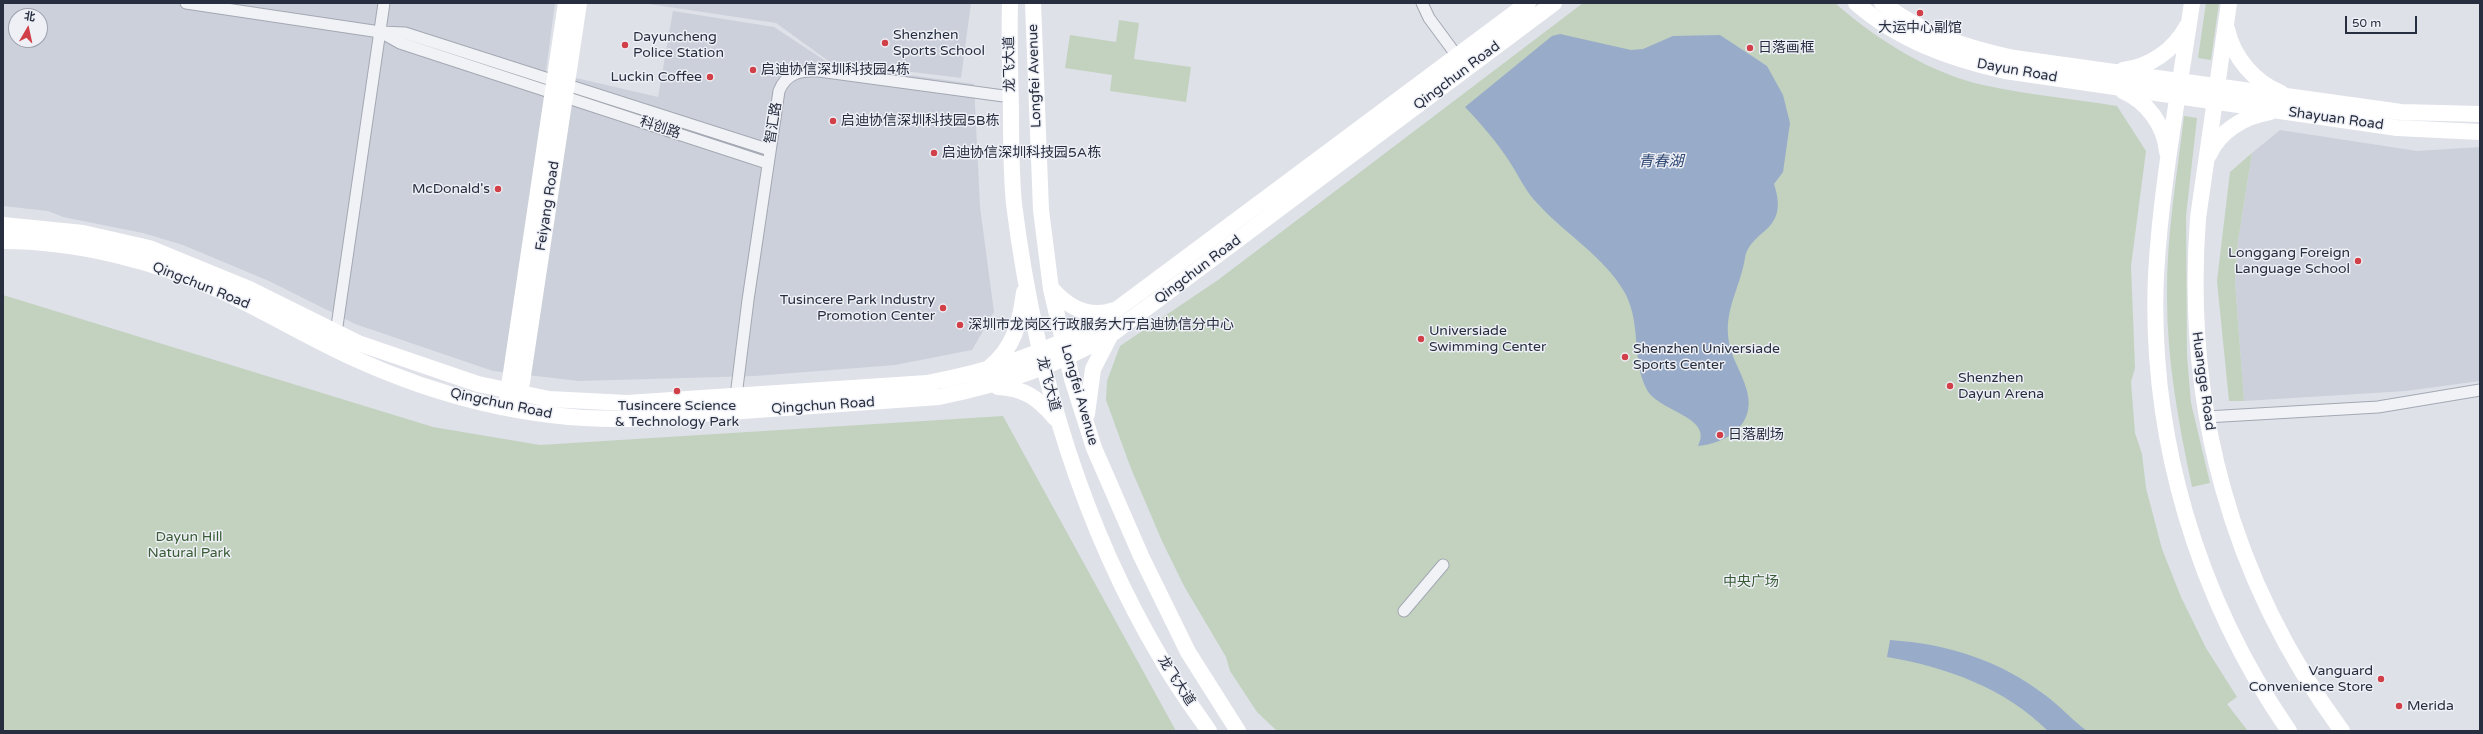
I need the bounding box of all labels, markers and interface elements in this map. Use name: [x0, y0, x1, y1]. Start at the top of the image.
north arrow: [8, 8, 48, 48]
marker: 大运中心副馆: [1915, 8, 1925, 18]
scale bar: [2347, 8, 2419, 34]
text: 北: [23, 9, 36, 24]
text: 50 m: [2352, 16, 2381, 30]
place label: 大运中心副馆: [1878, 20, 1962, 36]
street label: Longfei Avenue: [1025, 24, 1045, 128]
place label: Shenzhen Sports School: [893, 27, 985, 60]
place label: Dayuncheng Police Station: [633, 29, 724, 62]
street label: 龙飞大道: [1001, 36, 1019, 92]
marker: Shenzhen Sports School: [880, 38, 890, 48]
street label: Qingchun Road: [1410, 38, 1504, 114]
marker: Dayuncheng Police Station: [620, 40, 630, 50]
place label: 日落画框: [1758, 40, 1814, 56]
marker: 日落画框: [1745, 43, 1755, 53]
street label: Dayun Road: [1975, 56, 2059, 86]
place label: 启迪协信深圳科技园4栋: [761, 62, 910, 78]
marker: 启迪协信深圳科技园4栋: [748, 65, 758, 75]
place label: Luckin Coffee: [610, 69, 702, 85]
marker: Luckin Coffee: [705, 72, 715, 82]
street label: 智汇路: [762, 101, 786, 145]
street label: Shayuan Road: [2287, 104, 2385, 134]
place label: 启迪协信深圳科技园5B栋: [841, 113, 999, 129]
street label: 科创路: [637, 114, 683, 142]
marker: 启迪协信深圳科技园5B栋: [828, 116, 838, 126]
place label: 启迪协信深圳科技园5A栋: [942, 145, 1101, 161]
marker: 启迪协信深圳科技园5A栋: [929, 148, 939, 158]
water label: 青春湖: [1639, 153, 1683, 171]
street label: Feiyang Road: [533, 160, 563, 252]
place label: McDonald's: [412, 181, 490, 197]
marker: McDonald's: [493, 184, 503, 194]
street label: Qingchun Road: [1151, 232, 1245, 308]
place label: Longgang Foreign Language School: [2228, 245, 2350, 278]
marker: Longgang Foreign Language School: [2353, 256, 2363, 266]
street label: Qingchun Road: [150, 259, 252, 313]
place label: Tusincere Park Industry Promotion Center: [780, 292, 935, 324]
marker: Tusincere Park Industry Promotion Center: [938, 303, 948, 313]
place label: 深圳市龙岗区行政服务大厅启迪协信分中心: [968, 317, 1234, 333]
marker: 深圳市龙岗区行政服务大厅启迪协信分中心: [955, 320, 965, 330]
place label: Universiade Swimming Center: [1429, 323, 1546, 356]
street label: Huangge Road: [2188, 330, 2218, 432]
marker: Universiade Swimming Center: [1416, 334, 1426, 344]
place label: Shenzhen Universiade Sports Center: [1633, 341, 1780, 374]
street label: Longfei Avenue: [1057, 343, 1101, 447]
marker: Shenzhen Universiade Sports Center: [1620, 352, 1630, 362]
street label: 龙飞大道: [1033, 355, 1063, 413]
place label: Shenzhen Dayun Arena: [1958, 370, 2044, 402]
marker: Shenzhen Dayun Arena: [1945, 381, 1955, 391]
street label: Qingchun Road: [448, 385, 554, 423]
marker: Tusincere Science & Technology Park: [672, 386, 682, 396]
street label: Qingchun Road: [771, 394, 875, 418]
place label: Tusincere Science & Technology Park: [615, 398, 739, 430]
place label: 日落剧场: [1728, 427, 1784, 443]
marker: 日落剧场: [1715, 430, 1725, 440]
park label: Dayun Hill Natural Park: [147, 529, 231, 562]
park label: 中央广场: [1723, 574, 1779, 590]
street label: 龙飞大道: [1154, 653, 1198, 709]
place label: Vanguard Convenience Store: [2249, 663, 2373, 696]
marker: Vanguard Convenience Store: [2376, 674, 2386, 684]
place label: Merida: [2407, 698, 2454, 714]
marker: Merida: [2394, 701, 2404, 711]

